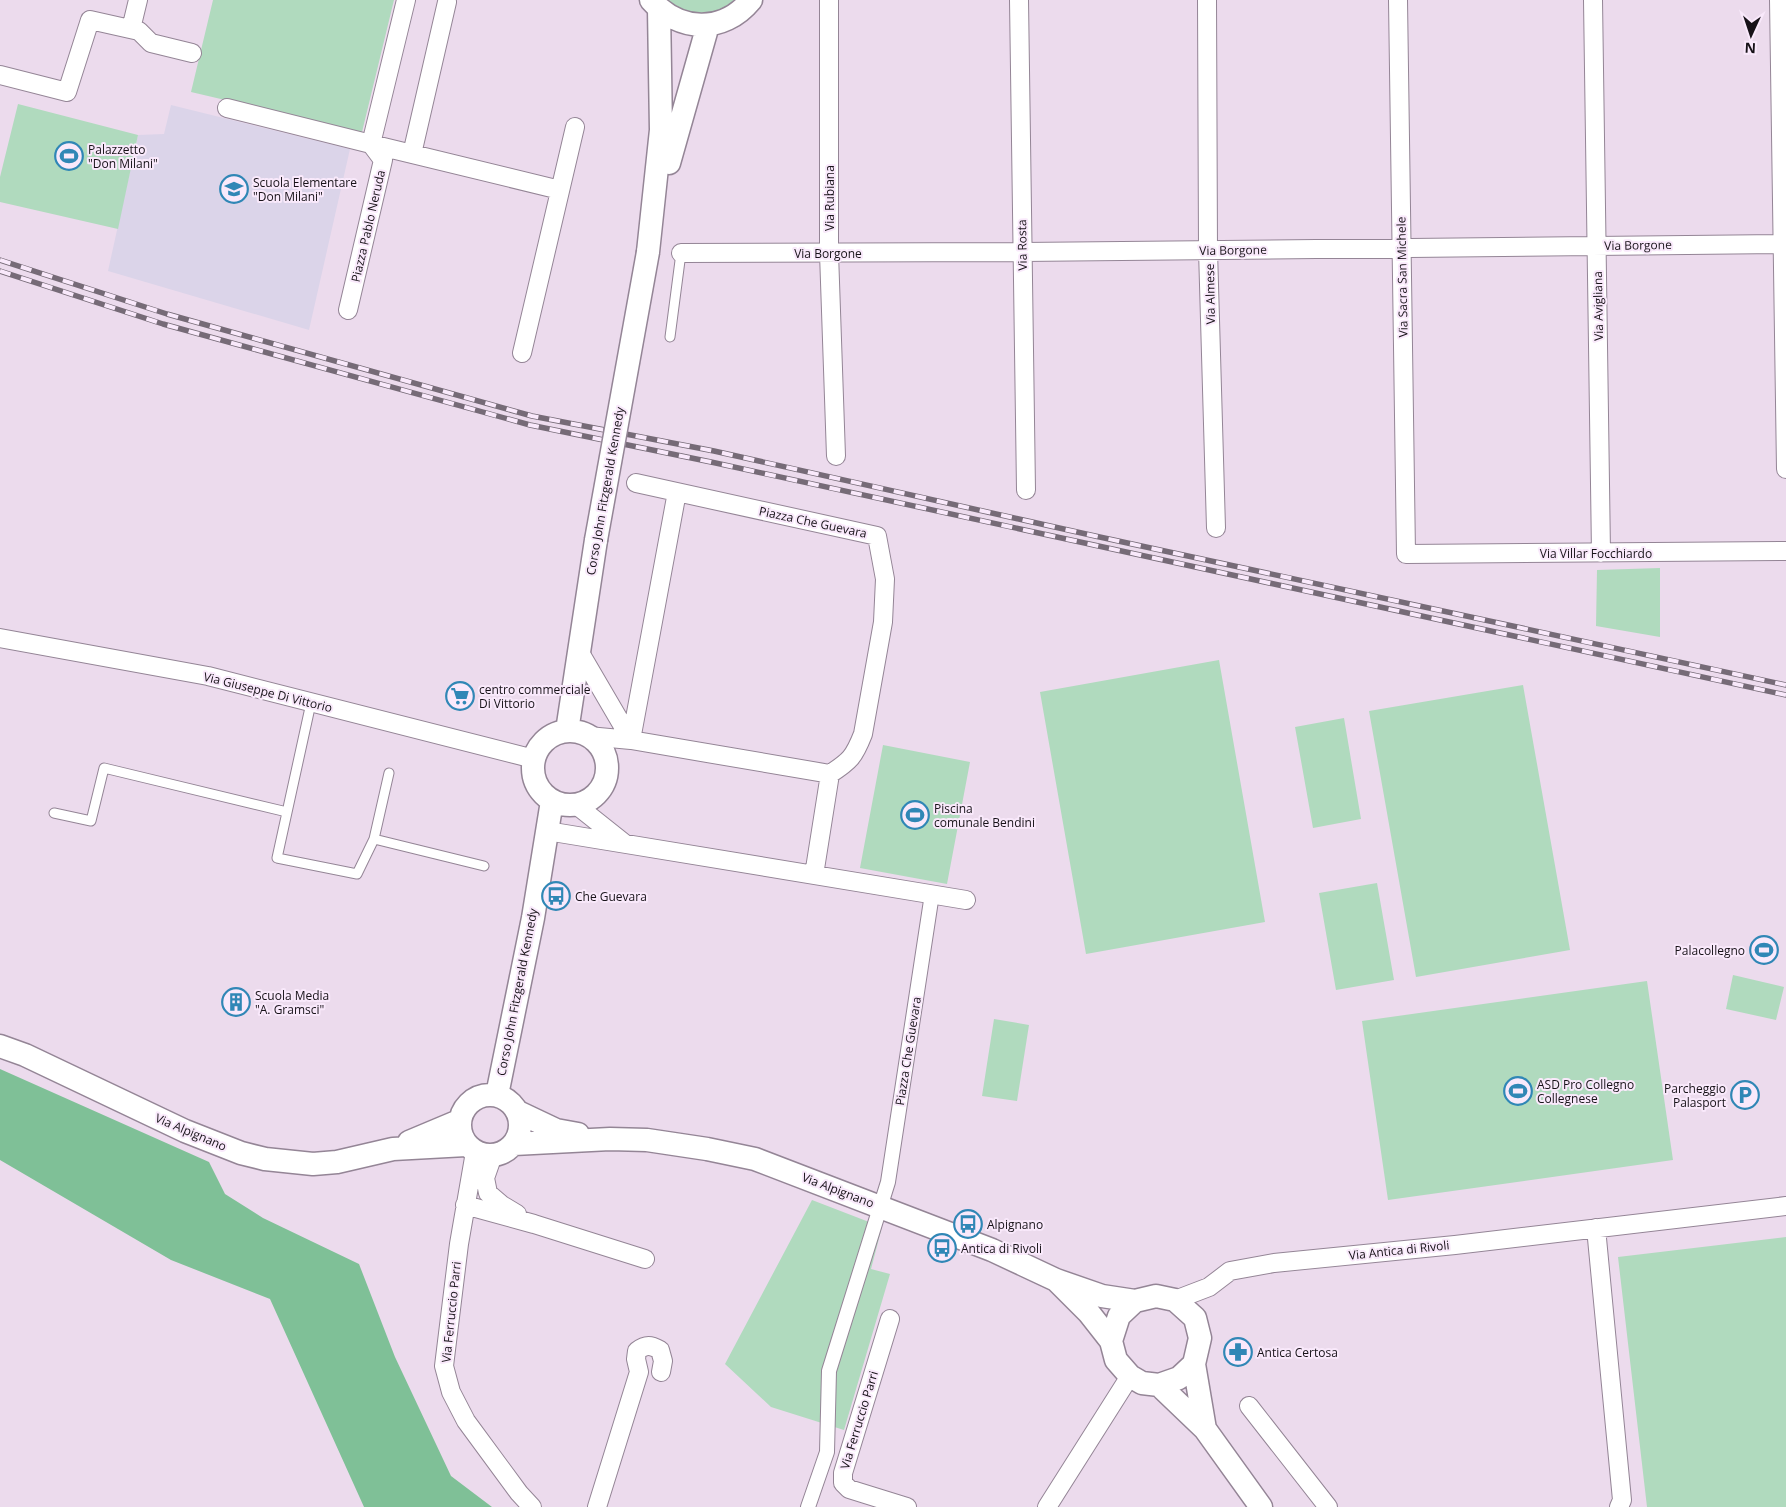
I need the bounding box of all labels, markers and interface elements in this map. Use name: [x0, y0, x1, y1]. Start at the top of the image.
north arrow: [1726, 10, 1776, 60]
text: N: [1744, 39, 1756, 58]
sports icon: Palazzetto "Don Milani": [54, 141, 84, 171]
place label: Palazzetto "Don Milani": [88, 141, 158, 172]
street label: Via Rubiana: [821, 165, 838, 231]
street label: Piazza Pablo Neruda: [347, 168, 389, 284]
school or university icon: Scuola Elementare "Don Milani": [219, 174, 249, 204]
place label: Scuola Elementare "Don Milani": [253, 174, 357, 205]
street label: Via Sacra San Michele: [1392, 216, 1412, 338]
street label: Via Rosta: [1013, 219, 1031, 271]
street label: Via Borgone: [1604, 236, 1672, 254]
street label: Via Borgone: [1199, 241, 1267, 259]
street label: Via Borgone: [794, 245, 862, 262]
street label: Via Almese: [1201, 263, 1219, 325]
street label: Via Avigliana: [1589, 271, 1607, 341]
street label: Corso John Fitzgerald Kennedy: [582, 405, 628, 576]
street label: Piazza Che Guevara: [758, 502, 868, 542]
street label: Via Villar Focchiardo: [1540, 545, 1652, 562]
street label: Via Giuseppe Di Vittorio: [202, 668, 334, 716]
supermarket icon: centro commerciale Di Vittorio: [445, 681, 475, 711]
place label: centro commerciale Di Vittorio: [479, 681, 591, 712]
sports icon: Piscina comunale Bendini: [900, 800, 930, 830]
place label: Piscina comunale Bendini: [934, 800, 1035, 831]
bus stop icon: Che Guevara: [541, 881, 571, 911]
place label: Che Guevara: [575, 888, 647, 905]
street label: Corso John Fitzgerald Kennedy: [492, 906, 542, 1077]
sports icon: Palacollegno: [1749, 935, 1779, 965]
place label: Palacollegno: [1675, 942, 1745, 959]
building icon: Scuola Media "A. Gramsci": [221, 987, 251, 1017]
place label: Scuola Media "A. Gramsci": [255, 987, 329, 1018]
street label: Piazza Che Guevara: [891, 995, 925, 1107]
sports icon: ASD Pro Collegno Collegnese: [1503, 1076, 1533, 1106]
place label: ASD Pro Collegno Collegnese: [1537, 1076, 1634, 1107]
place label: Parcheggio Palasport: [1664, 1080, 1726, 1111]
parking icon: Parcheggio Palasport: [1730, 1080, 1760, 1110]
street label: Via Alpignano: [153, 1109, 229, 1155]
street label: Via Alpignano: [799, 1168, 877, 1212]
bus stop icon: Alpignano: [953, 1209, 983, 1239]
place label: Alpignano: [987, 1216, 1043, 1233]
bus stop icon: Antica di Rivoli: [927, 1233, 957, 1263]
street label: Via Antica di Rivoli: [1348, 1236, 1450, 1264]
place label: Antica di Rivoli: [961, 1240, 1042, 1257]
street label: Via Ferruccio Parri: [437, 1261, 465, 1363]
pharmacy icon: Antica Certosa: [1223, 1337, 1253, 1367]
place label: Antica Certosa: [1257, 1344, 1338, 1361]
street label: Via Ferruccio Parri: [836, 1369, 882, 1471]

